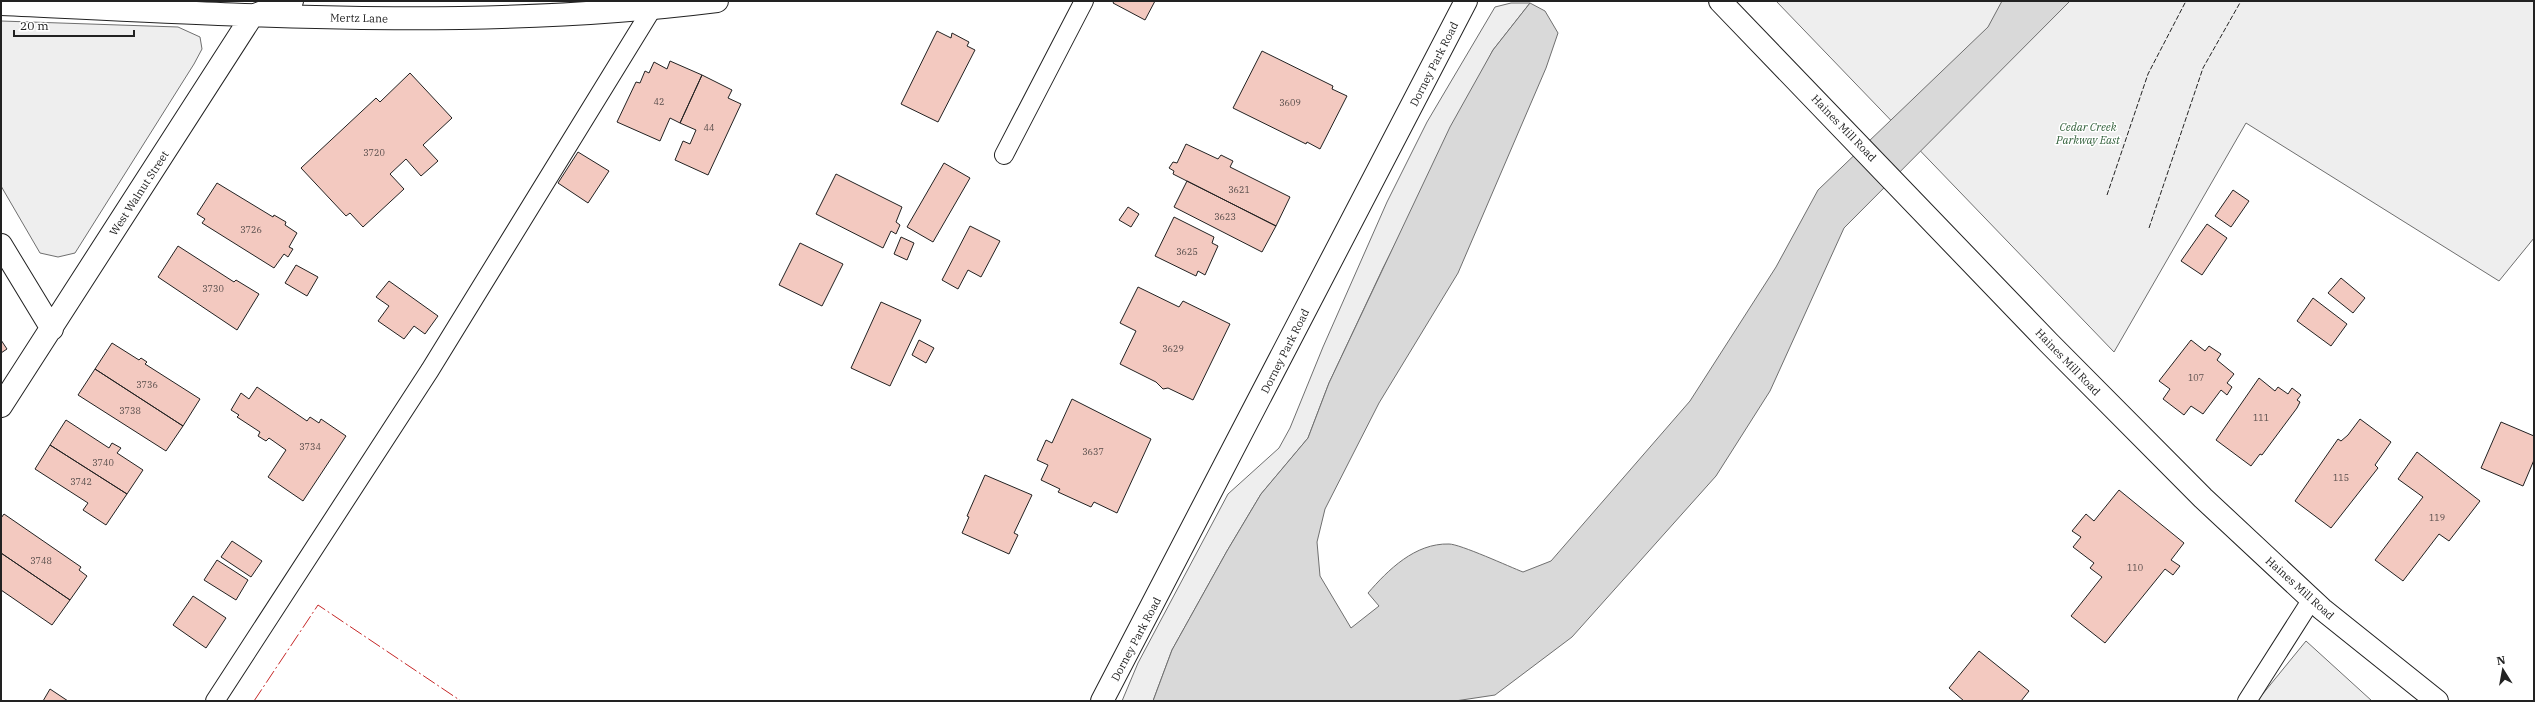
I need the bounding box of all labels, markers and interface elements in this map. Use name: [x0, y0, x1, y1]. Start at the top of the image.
street label: Mertz Lane: [330, 10, 388, 26]
scale bar: [14, 12, 134, 38]
text: 20 m: [20, 18, 49, 33]
street label: Dorney Park Road: [1407, 19, 1461, 109]
street label: Haines Mill Road: [1809, 92, 1880, 165]
house number: 42: [654, 96, 664, 107]
house number: 3609: [1279, 97, 1301, 108]
park label: Cedar Creek Parkway East: [2055, 120, 2121, 147]
house number: 44: [704, 122, 714, 133]
house number: 3720: [363, 147, 385, 158]
street label: West Walnut Street: [106, 148, 172, 238]
house number: 3621: [1228, 184, 1250, 195]
house number: 3623: [1214, 211, 1236, 222]
house number: 3726: [240, 224, 262, 235]
house number: 3625: [1176, 246, 1198, 257]
house number: 3730: [202, 283, 224, 294]
street label: Dorney Park Road: [1258, 306, 1312, 396]
street label: Haines Mill Road: [2033, 326, 2104, 399]
house number: 3629: [1162, 343, 1184, 354]
house number: 107: [2188, 372, 2204, 383]
house number: 3736: [136, 379, 158, 390]
house number: 3738: [119, 405, 141, 416]
house number: 111: [2253, 412, 2269, 423]
house number: 3734: [299, 441, 321, 452]
house number: 3637: [1082, 446, 1104, 457]
house number: 3740: [92, 457, 114, 468]
house number: 115: [2333, 472, 2349, 483]
house number: 3742: [70, 476, 92, 487]
house number: 119: [2429, 512, 2445, 523]
street label: Haines Mill Road: [2263, 554, 2337, 623]
house number: 3748: [30, 555, 52, 566]
house number: 110: [2127, 562, 2143, 573]
street label: Dorney Park Road: [1108, 594, 1164, 683]
north arrow: [2483, 650, 2523, 690]
text: N: [2495, 652, 2507, 668]

